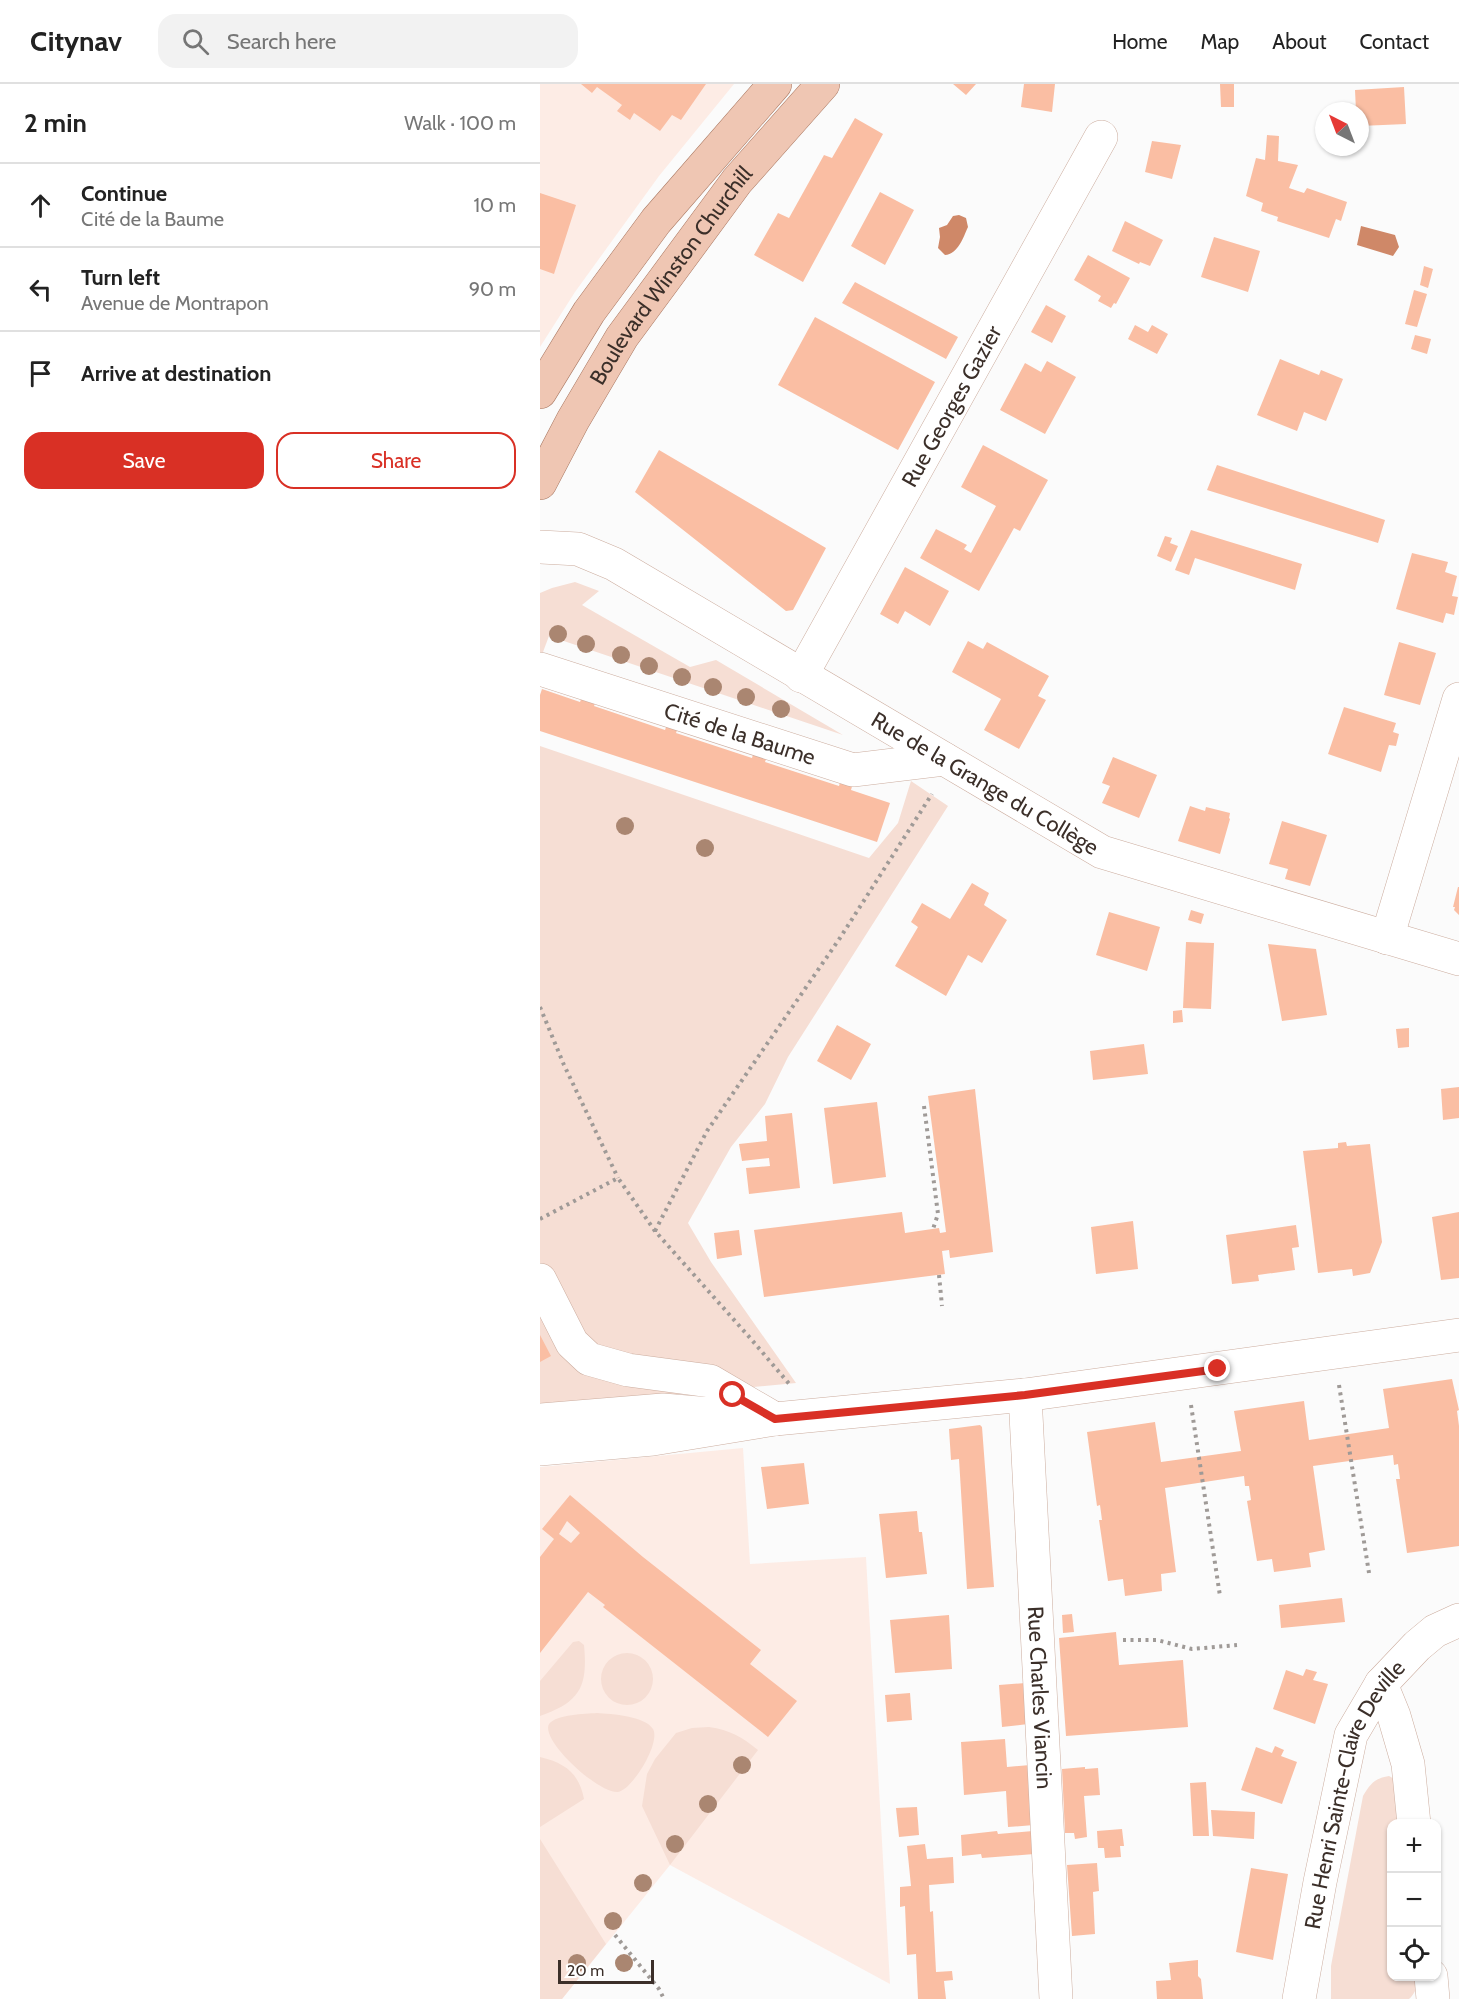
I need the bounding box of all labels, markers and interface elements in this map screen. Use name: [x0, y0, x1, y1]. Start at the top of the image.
search box: [158, 14, 578, 68]
text: Citynav: [30, 24, 122, 58]
icon: search: [179, 25, 212, 58]
text: Search here: [227, 28, 336, 55]
text: Home: [1112, 29, 1168, 54]
text: Map: [1201, 29, 1239, 54]
text: About: [1272, 29, 1326, 54]
text: Contact: [1359, 29, 1429, 54]
north arrow: [1315, 102, 1369, 156]
text: 2 min: [24, 107, 87, 139]
text: Walk · 100 m: [404, 111, 516, 135]
street label: Boulevard Winston Churchill: [584, 160, 759, 389]
text: Continue: [81, 180, 167, 207]
icon: ahead: [24, 189, 57, 222]
text: 10 m: [473, 193, 516, 217]
text: Cité de la Baume: [81, 207, 224, 231]
text: Turn left: [81, 264, 160, 291]
icon: left: [24, 273, 57, 306]
text: 90 m: [469, 277, 516, 301]
text: Avenue de Montrapon: [81, 291, 269, 315]
street label: Rue Georges Gazier: [896, 321, 1007, 492]
icon: arrive: [24, 357, 57, 390]
text: Arrive at destination: [81, 360, 271, 387]
button: Save: [24, 432, 264, 489]
button: Share: [276, 432, 516, 489]
street label: Cité de la Baume: [661, 697, 819, 771]
street label: Rue de la Grange du Collège: [866, 706, 1103, 861]
route end: [1204, 1355, 1230, 1381]
route start: [719, 1381, 745, 1407]
street label: Rue Charles Viancin: [1022, 1605, 1058, 1790]
street label: Rue Henri Sainte-Claire Deville: [1299, 1654, 1411, 1931]
map controls: [1387, 1819, 1441, 1981]
button: +: [1387, 1819, 1441, 1873]
button: −: [1387, 1873, 1441, 1927]
button: locate: [1387, 1927, 1441, 1981]
scale bar: [558, 1957, 654, 1984]
text: 20 m: [567, 1961, 604, 1980]

